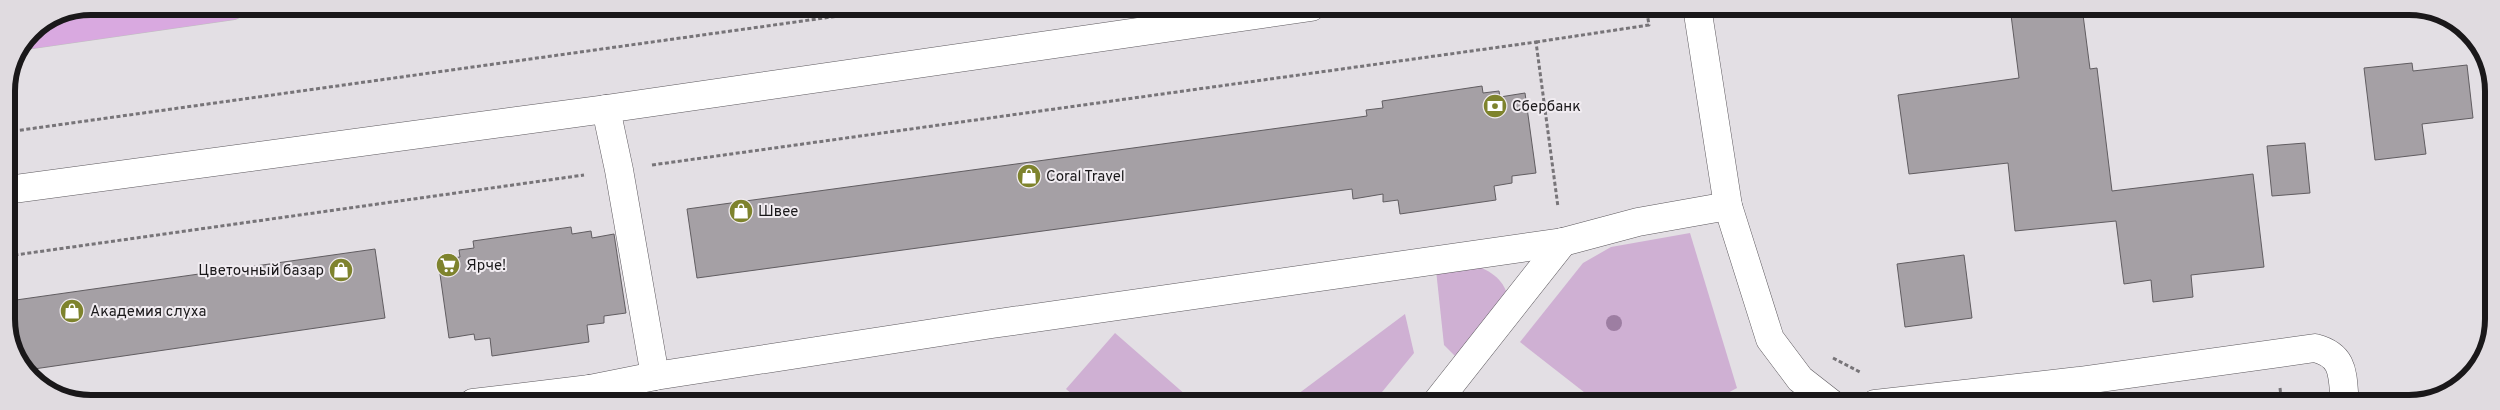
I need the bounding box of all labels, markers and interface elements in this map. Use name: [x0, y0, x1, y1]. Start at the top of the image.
bank icon: Сбербанк: [1482, 93, 1508, 119]
place label: Сбербанк: [1512, 98, 1581, 117]
shop icon: Coral Travel: [1016, 163, 1042, 189]
place label: Coral Travel: [1046, 168, 1125, 187]
shop icon: Швее: [728, 198, 754, 224]
place label: Швее: [758, 203, 798, 222]
supermarket icon: Ярче!: [435, 252, 461, 278]
shop icon: Цветочный базар: [328, 257, 354, 283]
place label: Ярче!: [466, 257, 506, 276]
place label: Цветочный базар: [198, 262, 324, 281]
shop icon: Академия слуха: [59, 298, 85, 324]
place label: Академия слуха: [90, 303, 207, 322]

